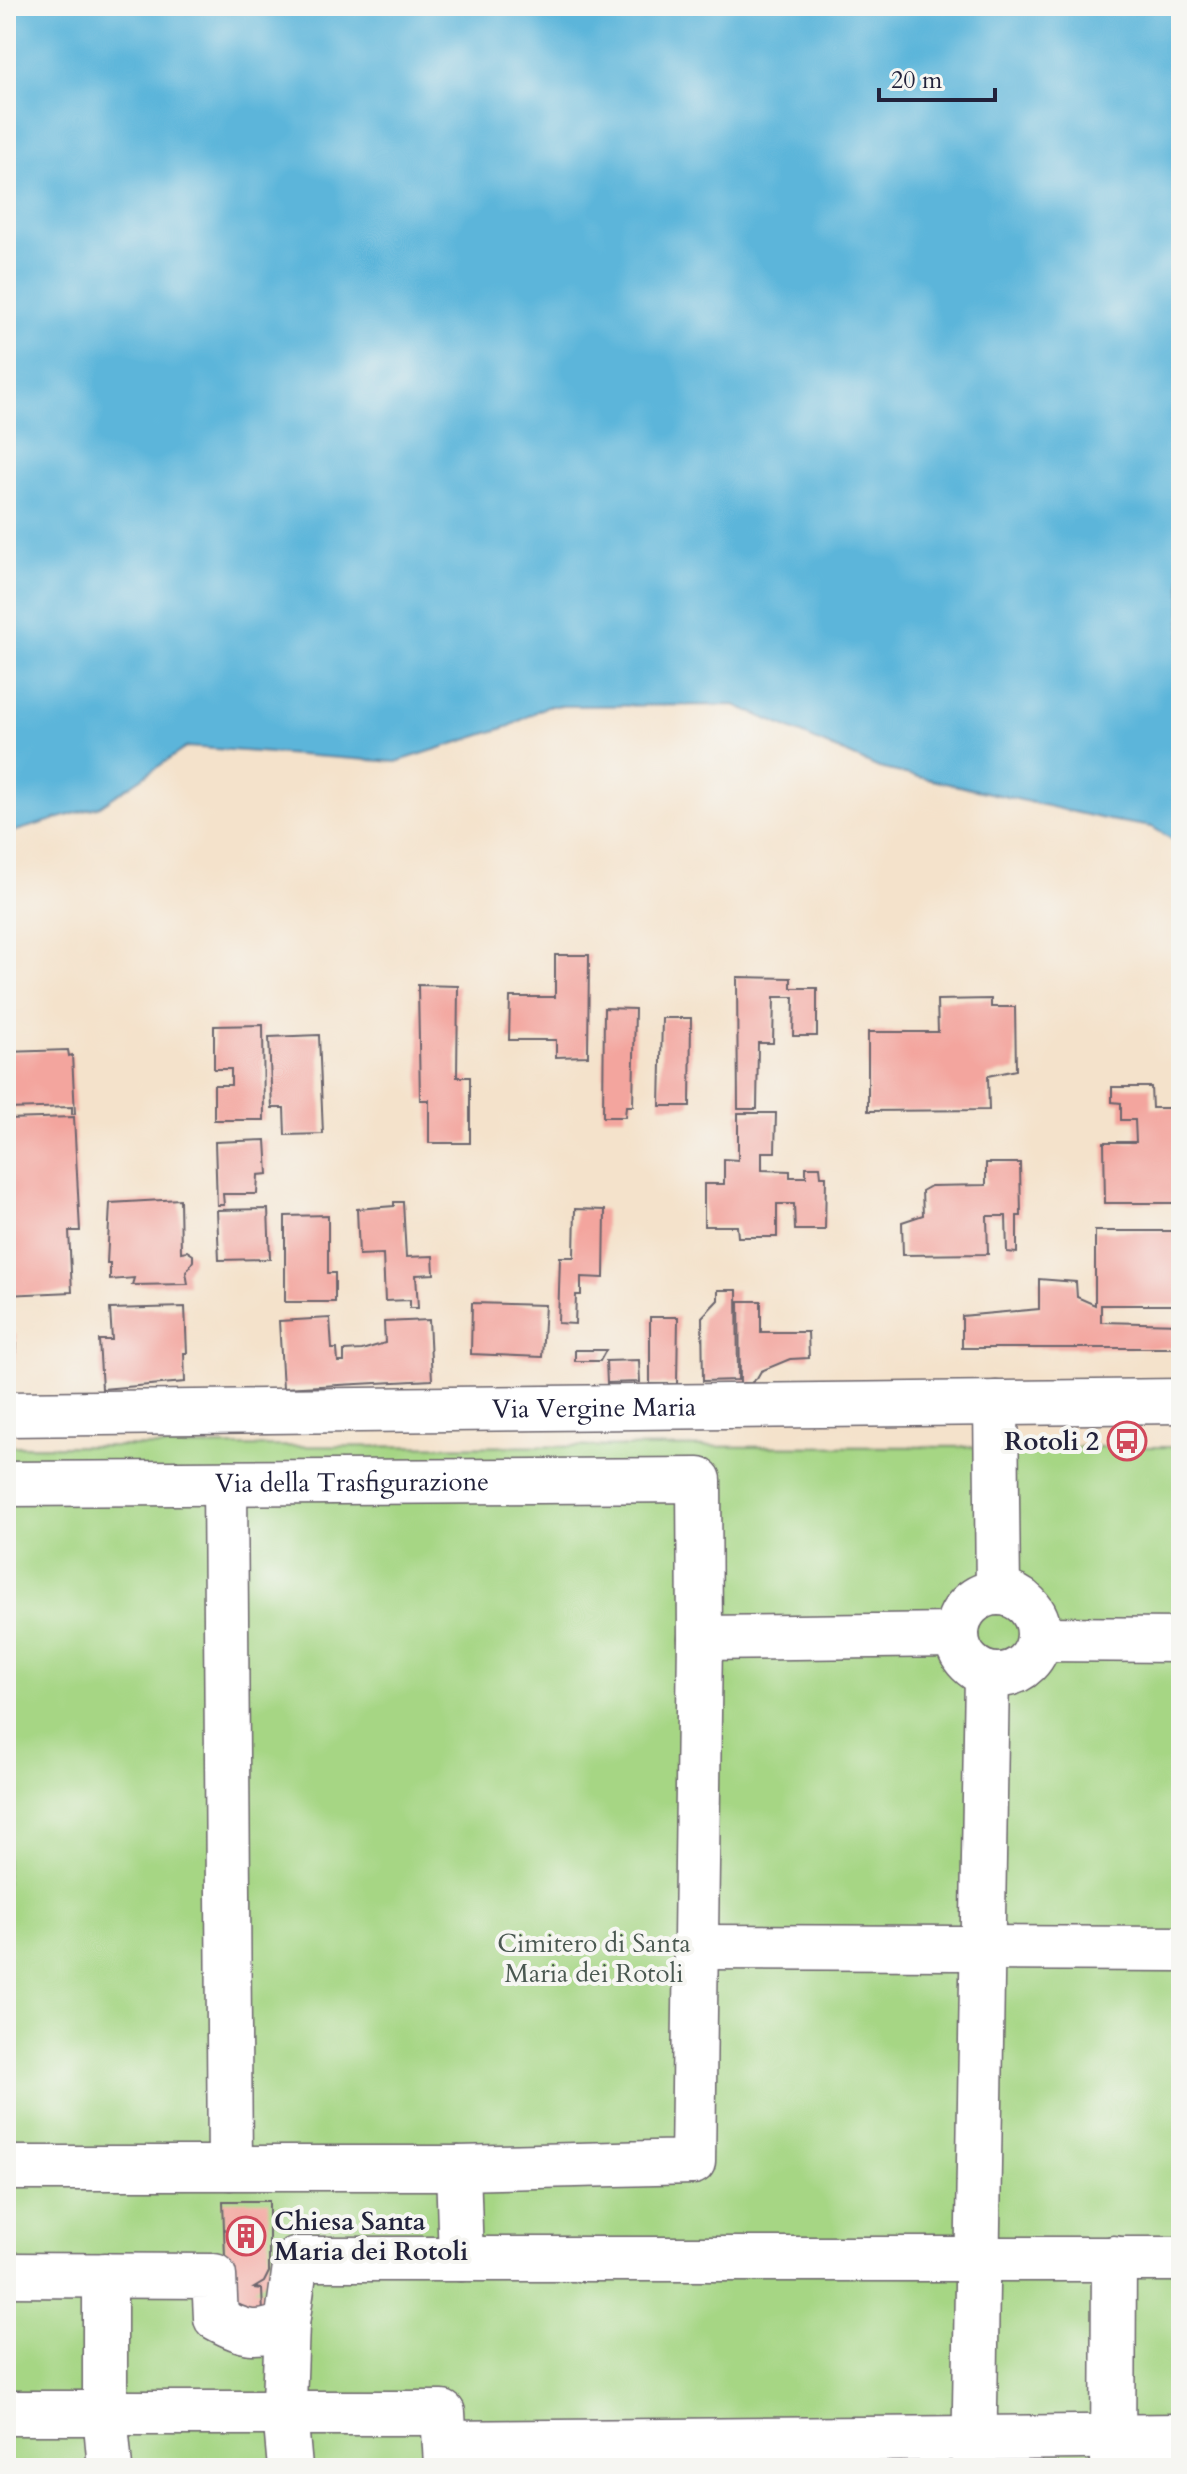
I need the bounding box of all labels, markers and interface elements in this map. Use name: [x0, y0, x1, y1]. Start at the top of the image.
scale bar: [879, 52, 995, 102]
text: 20 m: [891, 64, 943, 97]
street label: Via Vergine Maria: [492, 1389, 696, 1426]
bus stop icon: Rotoli 2: [1106, 1420, 1148, 1462]
place label: Rotoli 2: [1004, 1424, 1099, 1459]
street label: Via della Trasfigurazione: [215, 1464, 489, 1500]
park label: Cimitero di Santa Maria dei Rotoli: [497, 1926, 691, 1991]
place label: Chiesa Santa Maria dei Rotoli: [274, 2204, 468, 2269]
building icon: Chiesa Santa Maria dei Rotoli: [225, 2215, 267, 2257]

